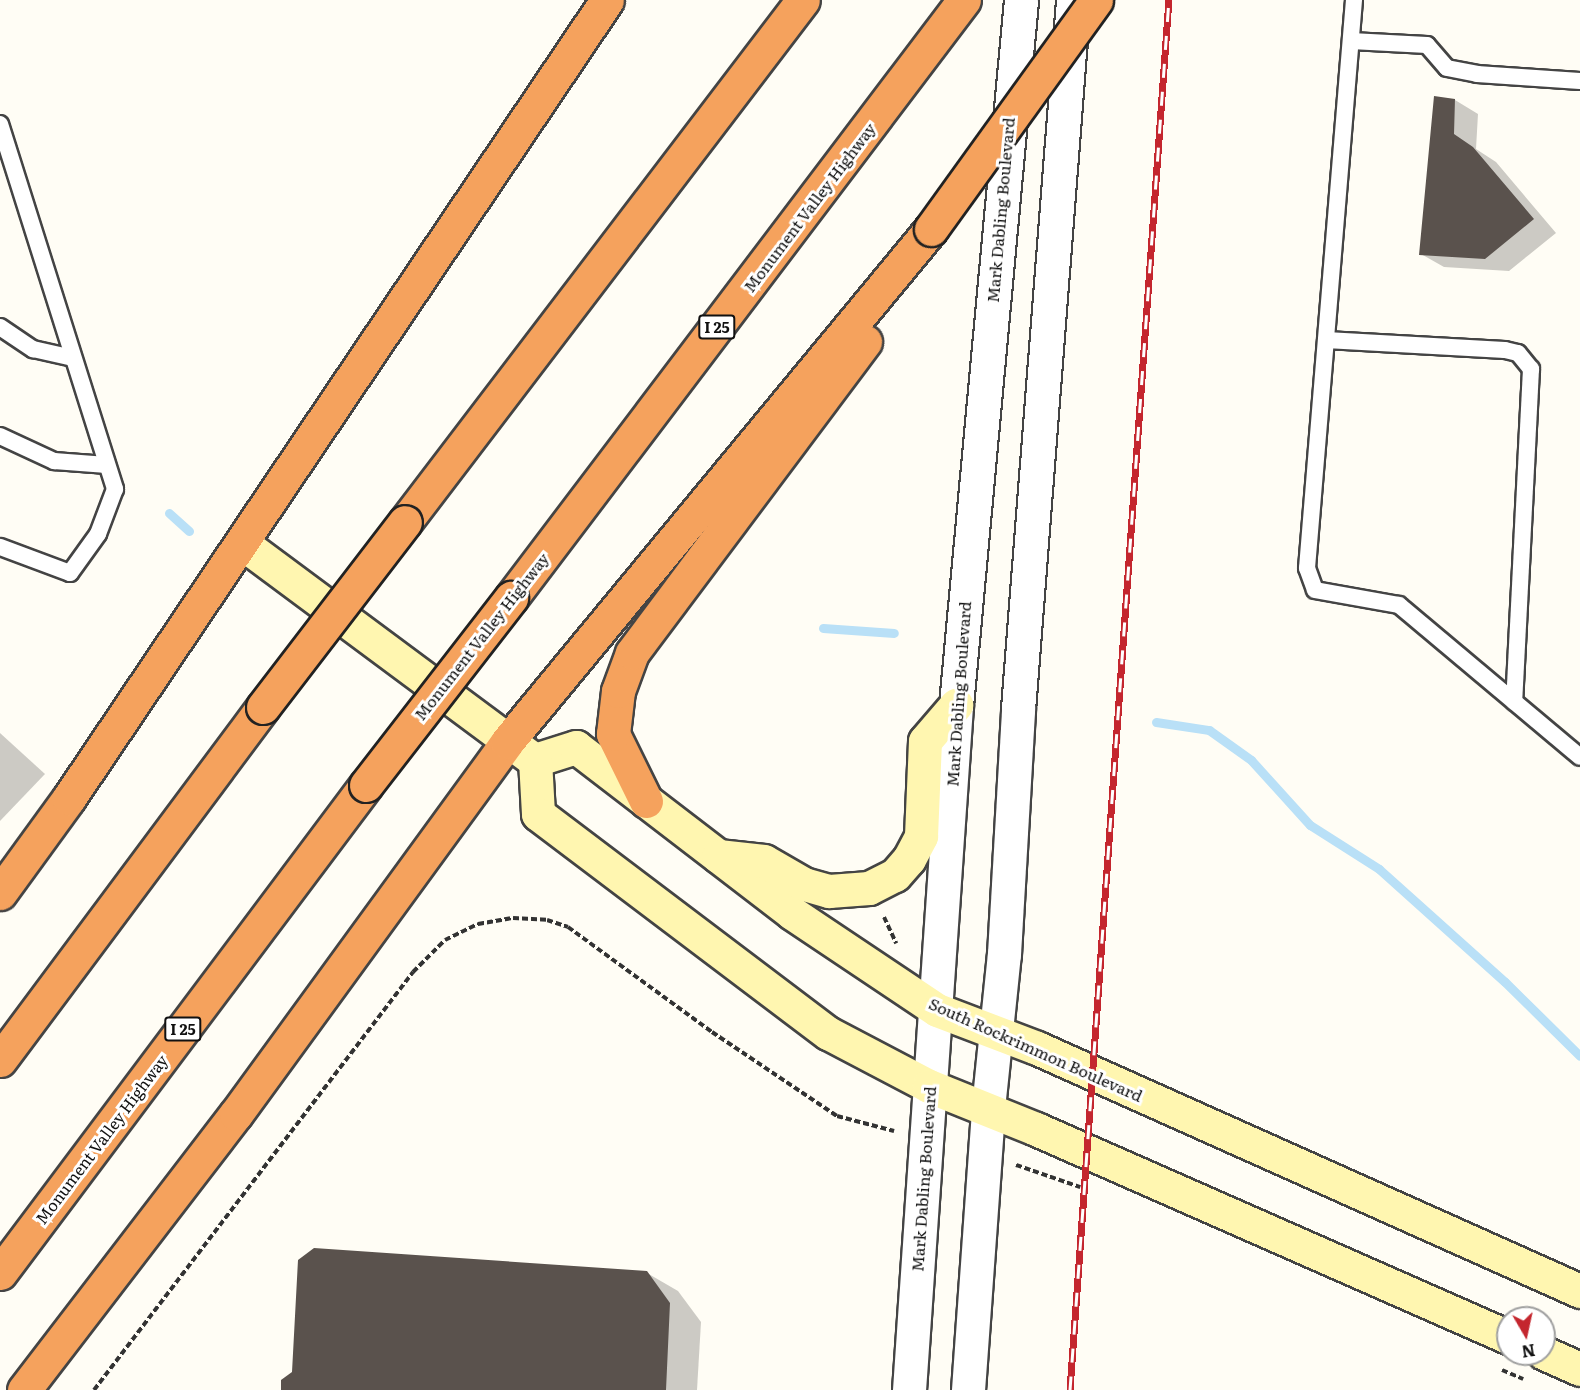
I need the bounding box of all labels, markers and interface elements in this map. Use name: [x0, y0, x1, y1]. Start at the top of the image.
street label: Mark Dabling Boulevard: [982, 117, 1018, 303]
street label: Monument Valley Highway: [739, 119, 879, 295]
road number: I 25: [698, 315, 736, 339]
street label: Monument Valley Highway: [410, 549, 552, 723]
street label: Mark Dabling Boulevard: [942, 601, 974, 787]
street label: South Rockrimmon Boulevard: [926, 993, 1146, 1105]
road number: I 25: [164, 1017, 202, 1041]
street label: Monument Valley Highway: [31, 1051, 171, 1227]
street label: Mark Dabling Boulevard: [907, 1086, 939, 1272]
north arrow: [1496, 1306, 1556, 1366]
text: N: [1520, 1339, 1537, 1365]

